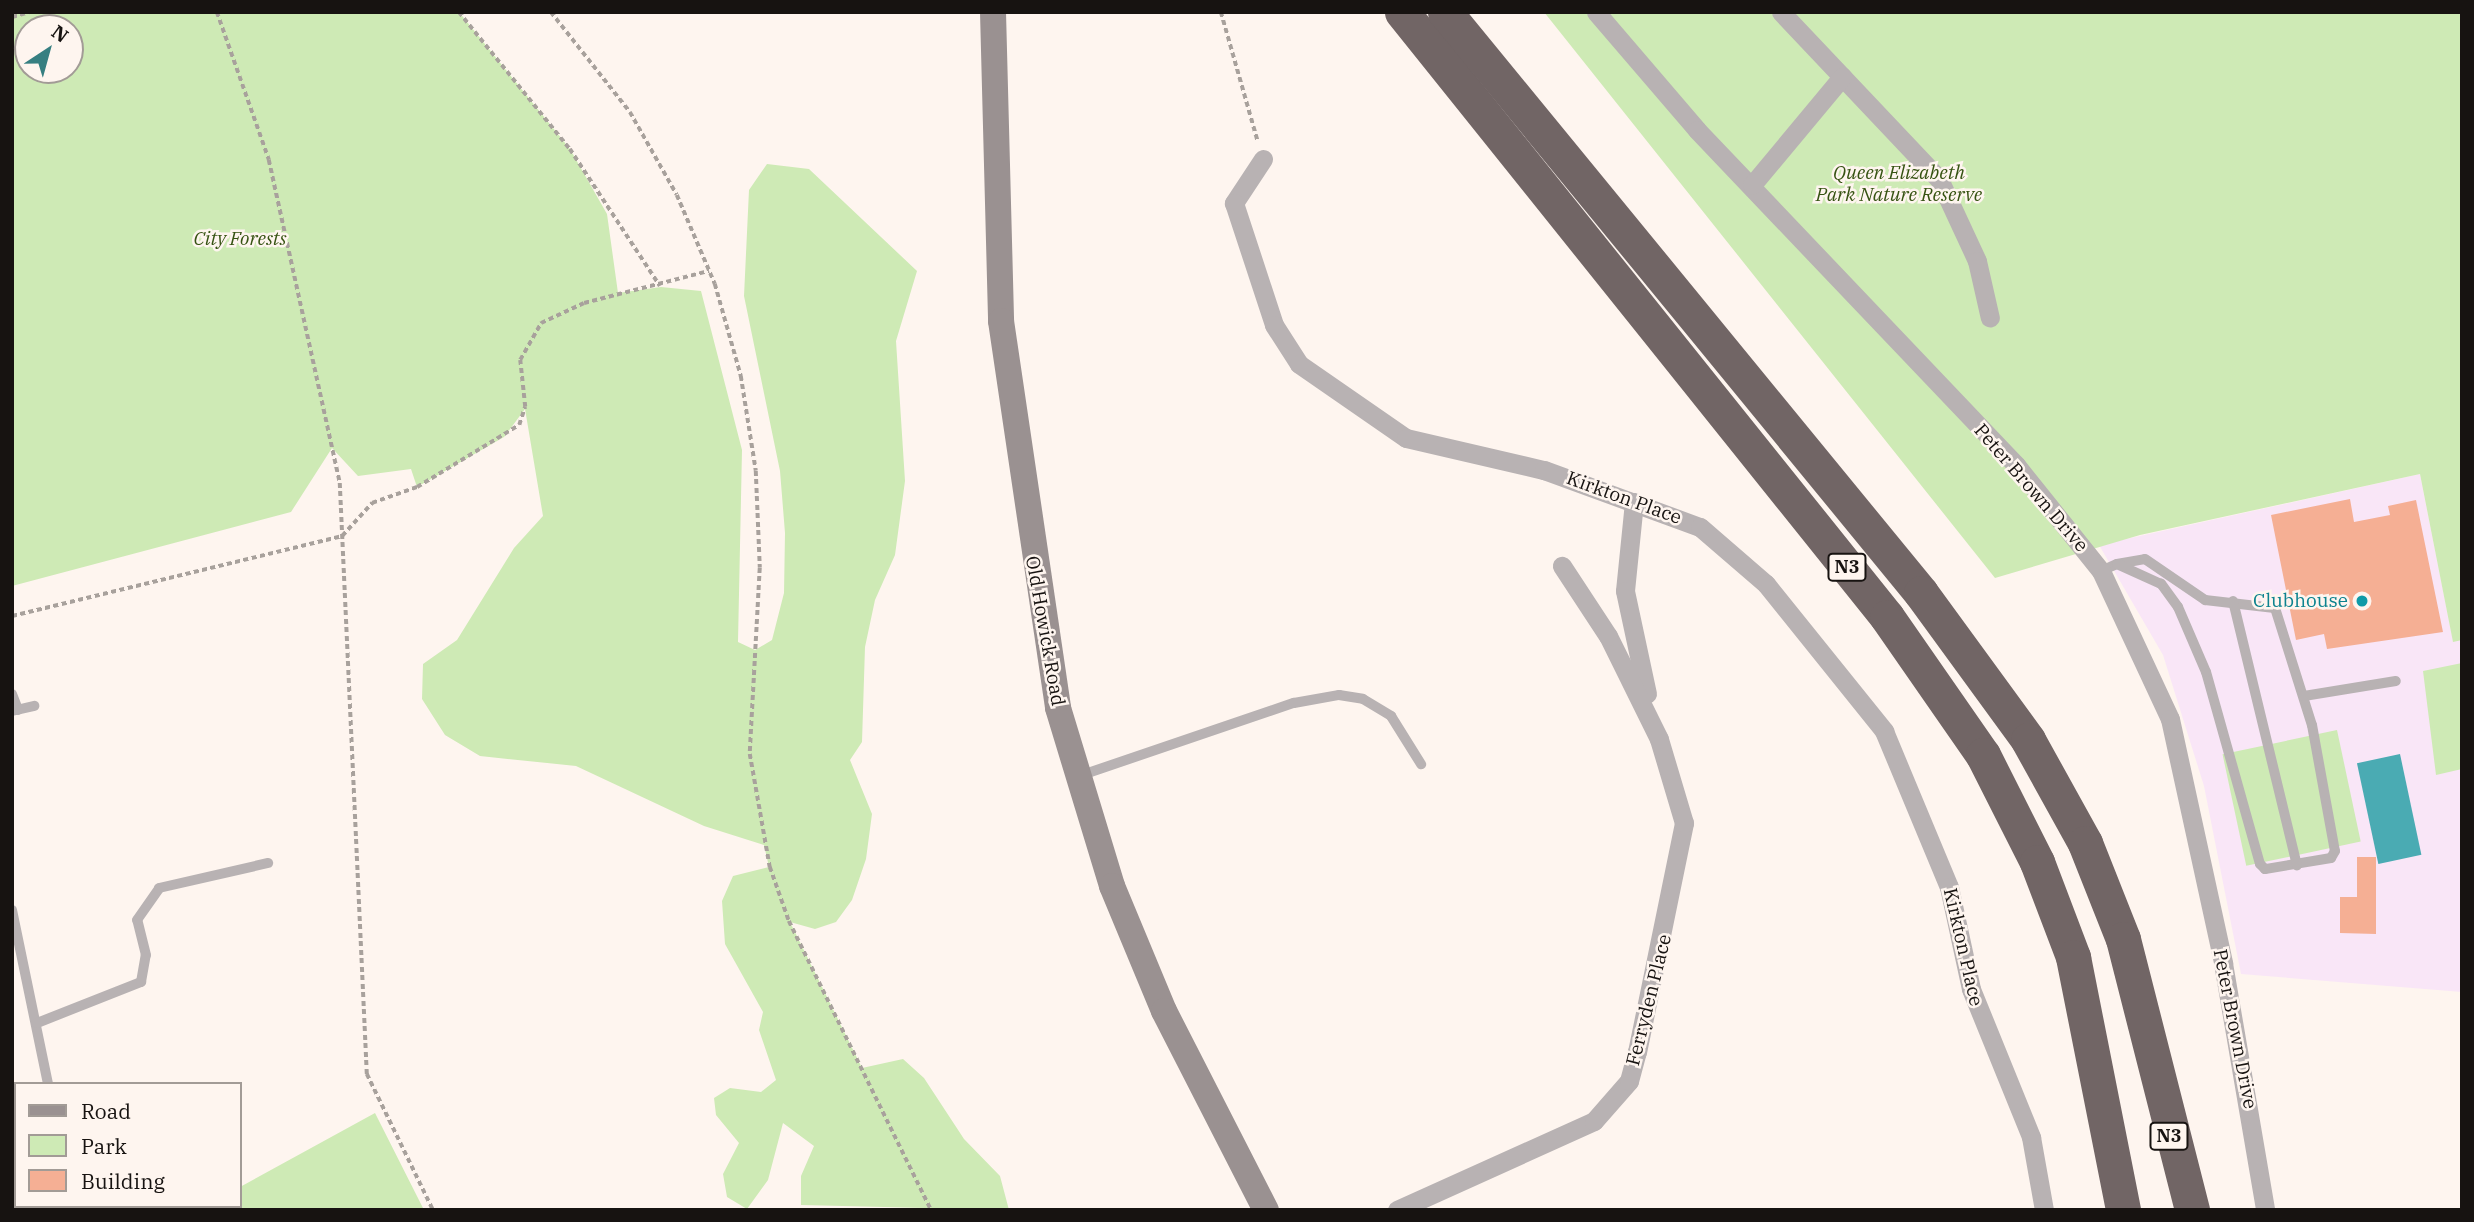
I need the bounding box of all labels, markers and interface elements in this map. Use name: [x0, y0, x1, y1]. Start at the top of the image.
north arrow: [14, 14, 84, 84]
text: N: [47, 20, 73, 48]
park label: Queen Elizabeth Park Nature Reserve: [1816, 162, 1982, 206]
park label: City Forests: [193, 228, 287, 250]
street label: Peter Brown Drive: [1969, 419, 2093, 557]
street label: Kirkton Place: [1564, 467, 1684, 529]
road number: N3: [1826, 552, 1868, 582]
street label: Old Howick Road: [1021, 554, 1069, 708]
place label: Clubhouse: [2253, 590, 2348, 612]
marker: Clubhouse: [2354, 593, 2370, 609]
street label: Kirkton Place: [1938, 886, 1988, 1008]
street label: Ferryden Place: [1622, 932, 1676, 1068]
street label: Peter Brown Drive: [2208, 947, 2262, 1111]
legend: [14, 1082, 242, 1208]
text: Road: [81, 1097, 131, 1125]
road number: N3: [2148, 1121, 2190, 1150]
text: Park: [81, 1132, 127, 1160]
text: Building: [81, 1167, 165, 1195]

